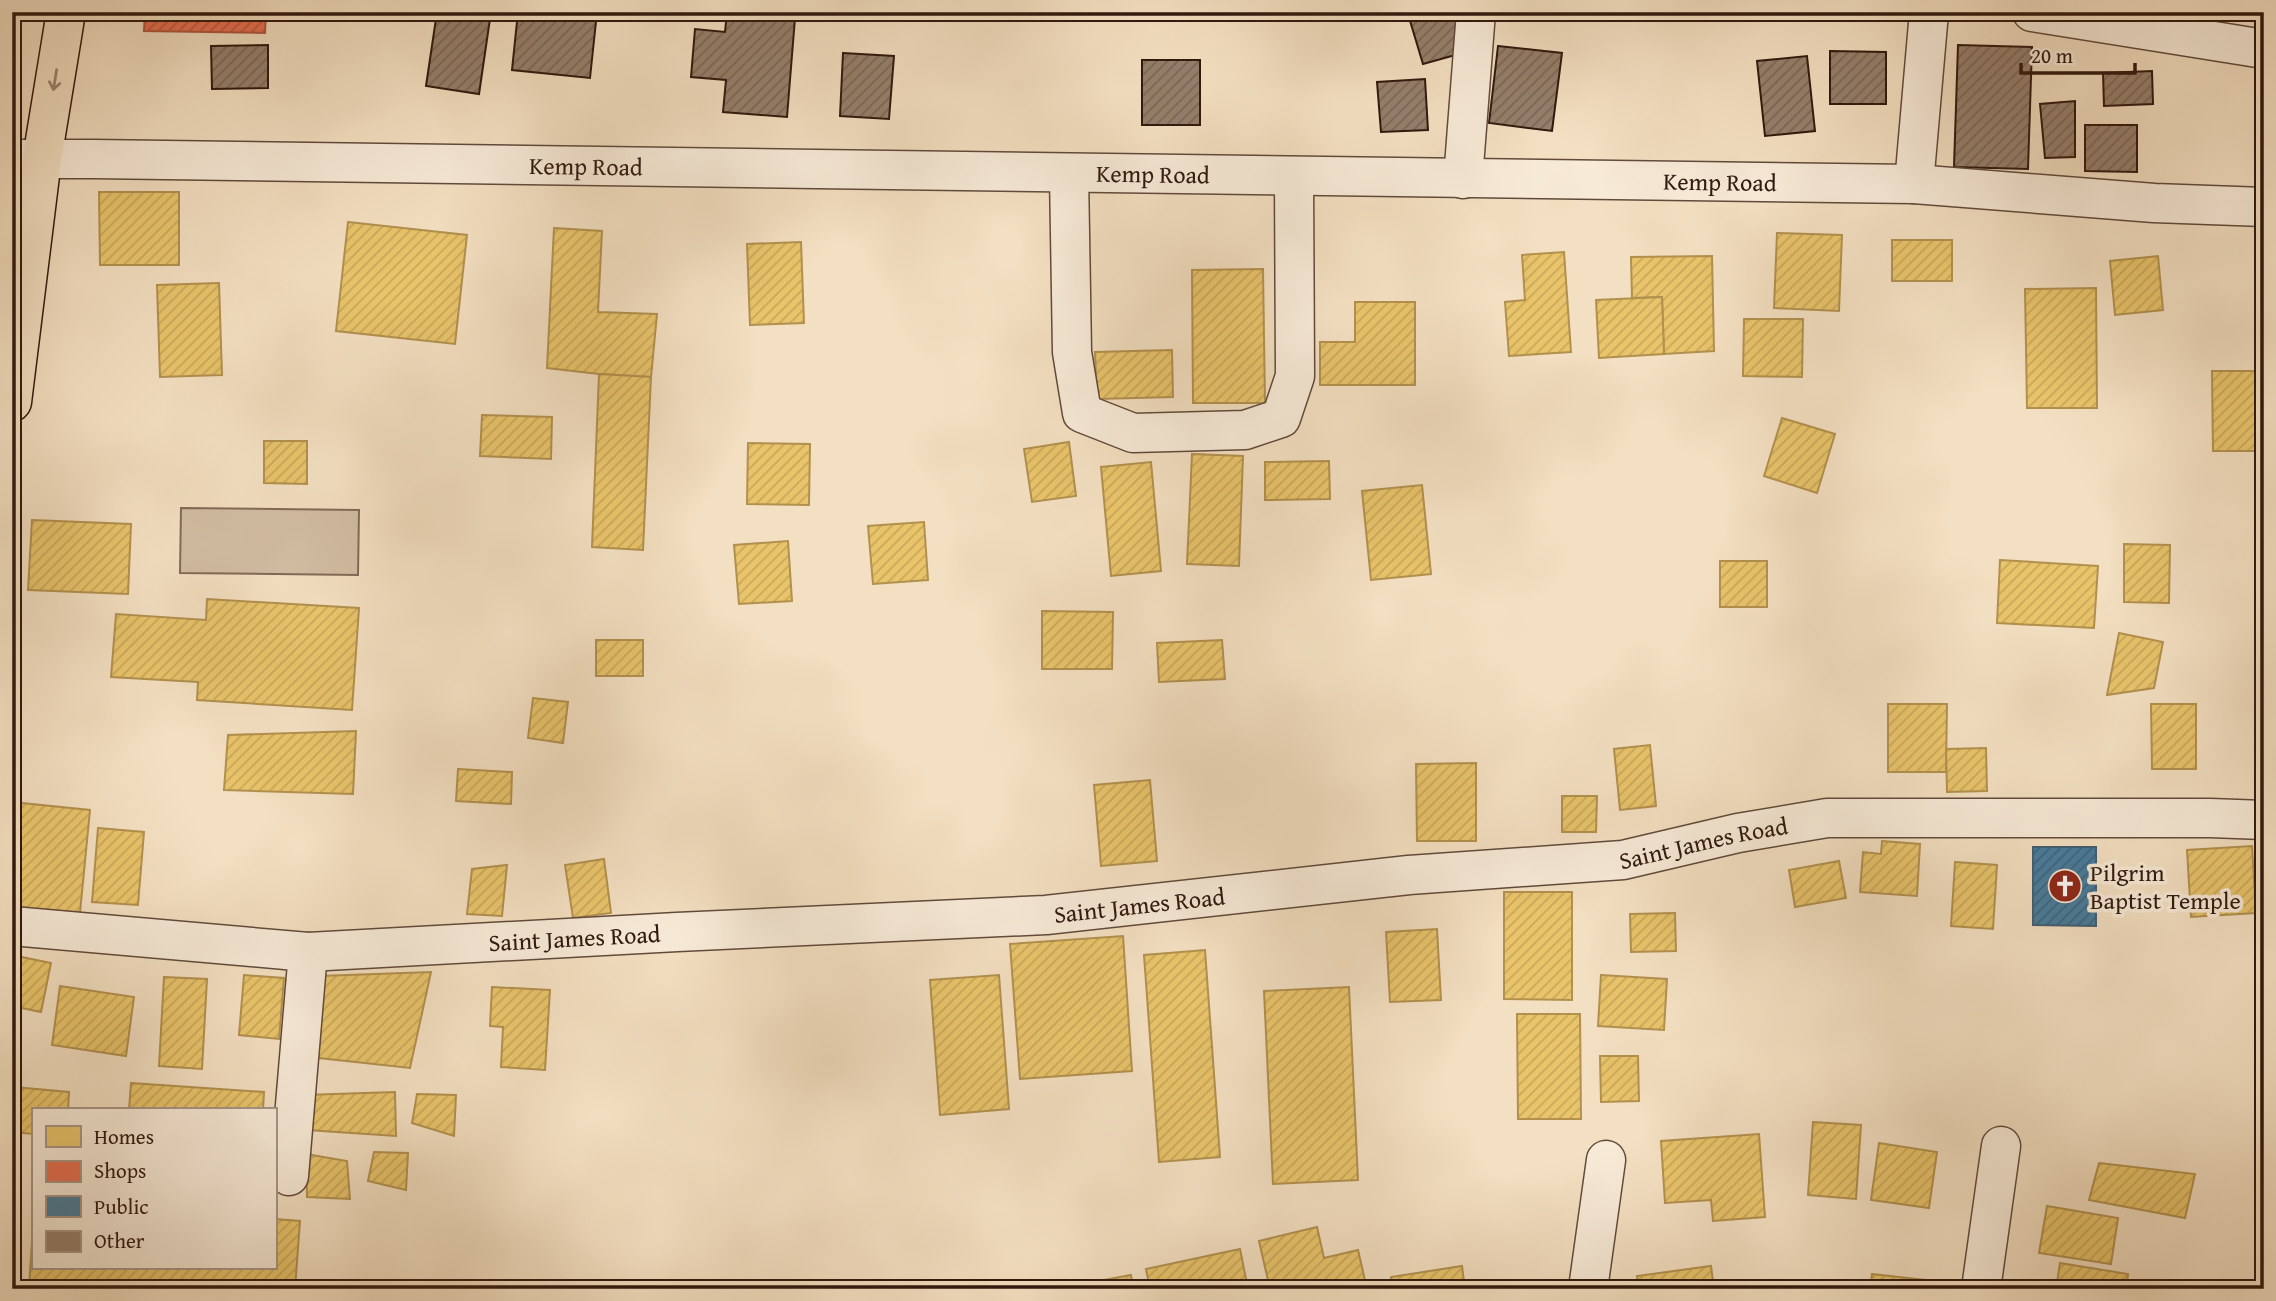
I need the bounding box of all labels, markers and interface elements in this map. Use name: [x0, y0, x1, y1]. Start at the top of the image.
scale bar: [2021, 32, 2134, 76]
text: 20 m: [2031, 40, 2073, 71]
one-way arrow: [48, 68, 61, 91]
street label: Kemp Road: [529, 147, 643, 184]
street label: Kemp Road: [1096, 155, 1210, 192]
street label: Kemp Road: [1663, 163, 1777, 200]
street label: Saint James Road: [1615, 807, 1790, 878]
place label: Pilgrim Baptist Temple: [2090, 855, 2241, 918]
church icon: Pilgrim Baptist Temple: [2046, 867, 2084, 905]
street label: Saint James Road: [1052, 878, 1227, 932]
street label: Saint James Road: [488, 915, 661, 960]
legend: [32, 1108, 276, 1270]
text: Homes: [94, 1121, 154, 1152]
text: Shops: [94, 1155, 146, 1186]
text: Public: [94, 1191, 149, 1222]
text: Other: [94, 1225, 145, 1256]

